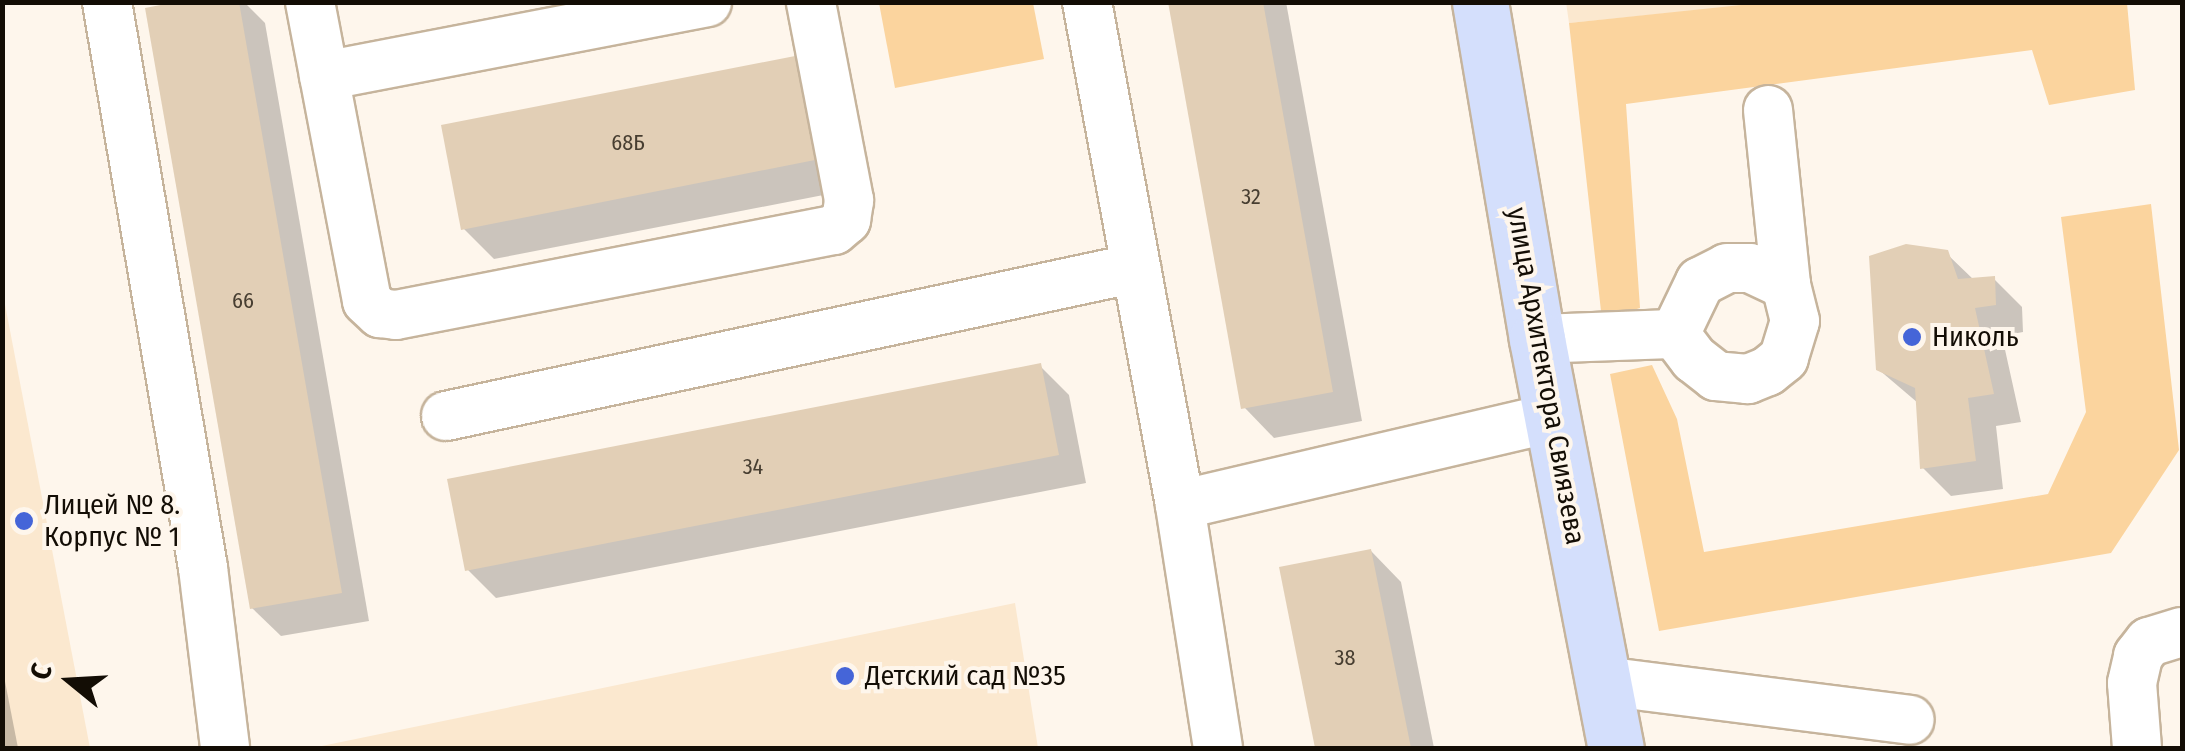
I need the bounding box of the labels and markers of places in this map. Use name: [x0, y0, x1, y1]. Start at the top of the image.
place label: Николь: [1932, 320, 2019, 354]
marker: Николь: [1901, 326, 1923, 348]
place label: Лицей № 8. Корпус № 1: [44, 488, 180, 554]
marker: Лицей № 8. Корпус № 1: [13, 510, 35, 532]
place label: Детский сад №35: [865, 659, 1066, 693]
marker: Детский сад №35: [834, 665, 856, 687]

